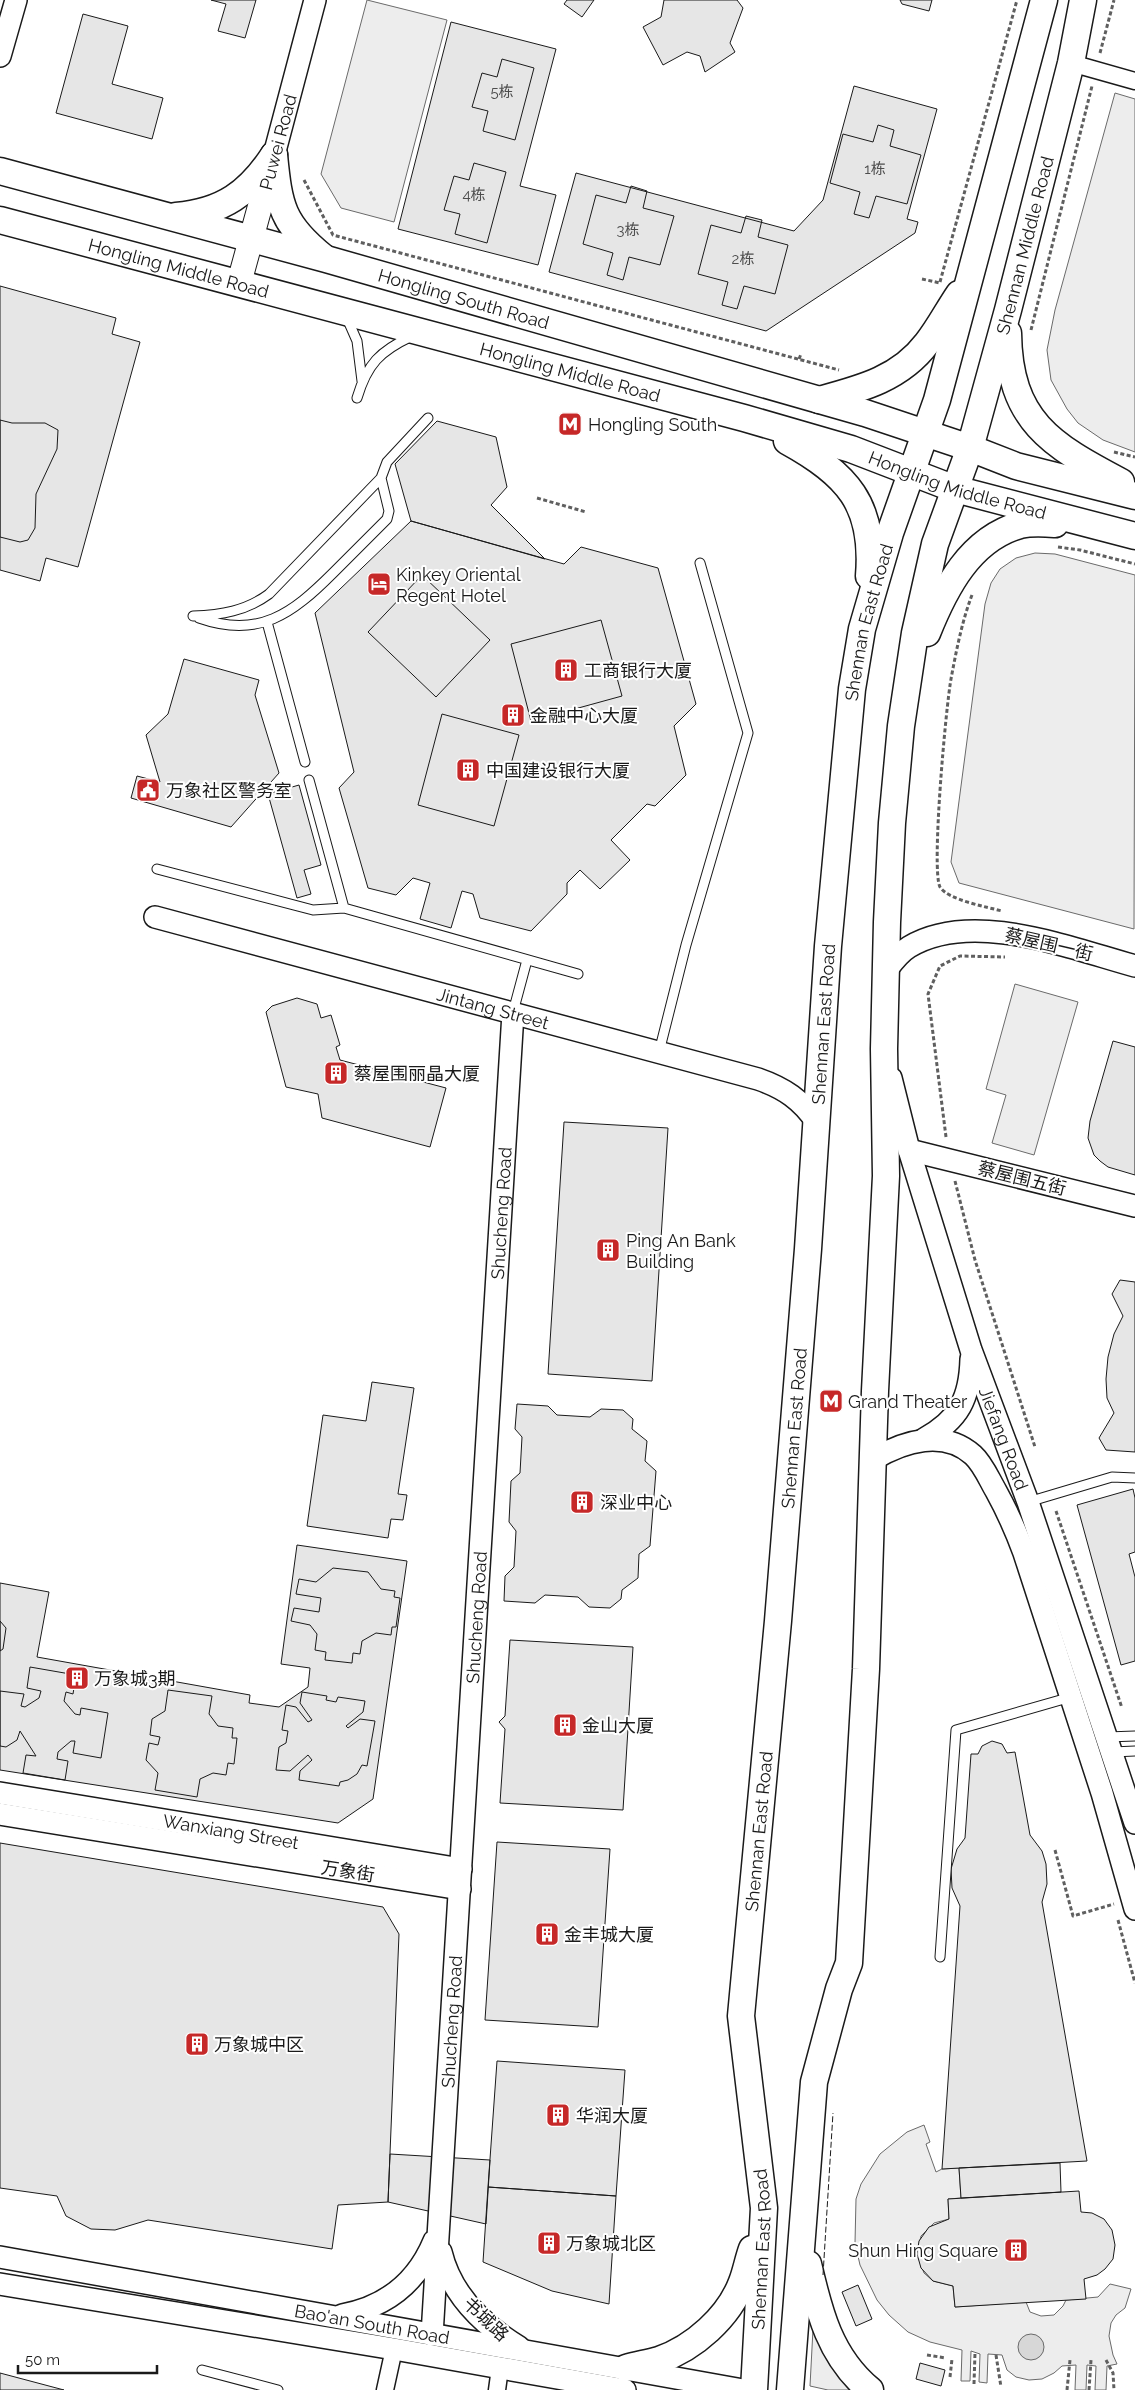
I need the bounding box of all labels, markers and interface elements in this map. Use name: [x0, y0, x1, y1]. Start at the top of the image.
house number: 5栋: [490, 83, 514, 101]
street label: Puwei Road: [255, 92, 301, 192]
street label: Shennan Middle Road: [991, 154, 1057, 337]
house number: 1栋: [864, 160, 886, 178]
house number: 4栋: [462, 186, 486, 204]
house number: 3栋: [616, 221, 640, 239]
street label: Hongling Middle Road: [86, 234, 271, 302]
house number: 2栋: [732, 250, 754, 268]
street label: Hongling South Road: [376, 264, 552, 333]
street label: Hongling Middle Road: [478, 338, 663, 406]
metro station icon: Hongling South: [557, 411, 583, 437]
place label: Hongling South: [588, 414, 717, 435]
street label: Hongling Middle Road: [866, 446, 1049, 523]
street label: Shennan East Road: [840, 541, 897, 702]
place label: Kinkey Oriental Regent Hotel: [396, 564, 521, 606]
hotel icon: Kinkey Oriental Regent Hotel: [366, 571, 392, 597]
building icon: 工商银行大厦: [553, 657, 579, 683]
place label: 工商银行大厦: [584, 660, 692, 681]
building icon: 金融中心大厦: [500, 702, 526, 728]
place label: 金融中心大厦: [530, 705, 638, 726]
building icon: 中国建设银行大厦: [455, 757, 481, 783]
place label: 中国建设银行大厦: [486, 760, 630, 781]
public building icon: 万象社区警务室: [135, 777, 161, 803]
place label: 万象社区警务室: [166, 780, 292, 801]
street label: 蔡屋围一街: [1003, 924, 1095, 964]
street label: Shennan East Road: [807, 943, 839, 1105]
street label: Jintang Street: [435, 983, 551, 1033]
building icon: 蔡屋围丽晶大厦: [323, 1060, 349, 1086]
place label: 蔡屋围丽晶大厦: [354, 1063, 480, 1084]
street label: Shucheng Road: [486, 1146, 515, 1280]
street label: 蔡屋围五街: [976, 1157, 1068, 1199]
place label: Ping An Bank Building: [626, 1230, 736, 1272]
building icon: Ping An Bank Building: [595, 1237, 621, 1263]
street label: Shennan East Road: [777, 1347, 811, 1509]
street label: Jiefang Road: [975, 1384, 1033, 1493]
metro station icon: Grand Theater: [818, 1388, 844, 1414]
place label: Grand Theater: [848, 1391, 968, 1412]
building icon: 深业中心: [569, 1489, 595, 1515]
place label: 深业中心: [600, 1492, 672, 1513]
street label: Shucheng Road: [461, 1551, 491, 1684]
building icon: 万象城3期: [64, 1665, 90, 1691]
place label: 万象城3期: [94, 1668, 176, 1689]
building icon: 金山大厦: [552, 1712, 578, 1738]
place label: 金山大厦: [582, 1715, 654, 1736]
street label: Shennan East Road: [740, 1750, 776, 1913]
street label: Wanxiang Street: [161, 1810, 300, 1853]
street label: 万象街: [320, 1856, 376, 1886]
building icon: 金丰城大厦: [534, 1921, 560, 1947]
place label: 金丰城大厦: [564, 1924, 654, 1945]
street label: Shucheng Road: [437, 1955, 466, 2088]
building icon: 万象城中区: [184, 2031, 210, 2057]
place label: 万象城中区: [214, 2034, 304, 2055]
building icon: 华润大厦: [545, 2102, 571, 2128]
place label: 华润大厦: [576, 2105, 648, 2126]
street label: Shennan East Road: [747, 2168, 775, 2330]
building icon: 万象城北区: [536, 2230, 562, 2256]
place label: 万象城北区: [566, 2233, 656, 2254]
building icon: Shun Hing Square: [1003, 2237, 1029, 2263]
place label: Shun Hing Square: [848, 2240, 998, 2261]
street label: 书城路: [459, 2293, 513, 2345]
street label: Bao'an South Road: [293, 2299, 451, 2348]
scale bar: [18, 2342, 156, 2374]
text: 50 m: [25, 2351, 60, 2369]

